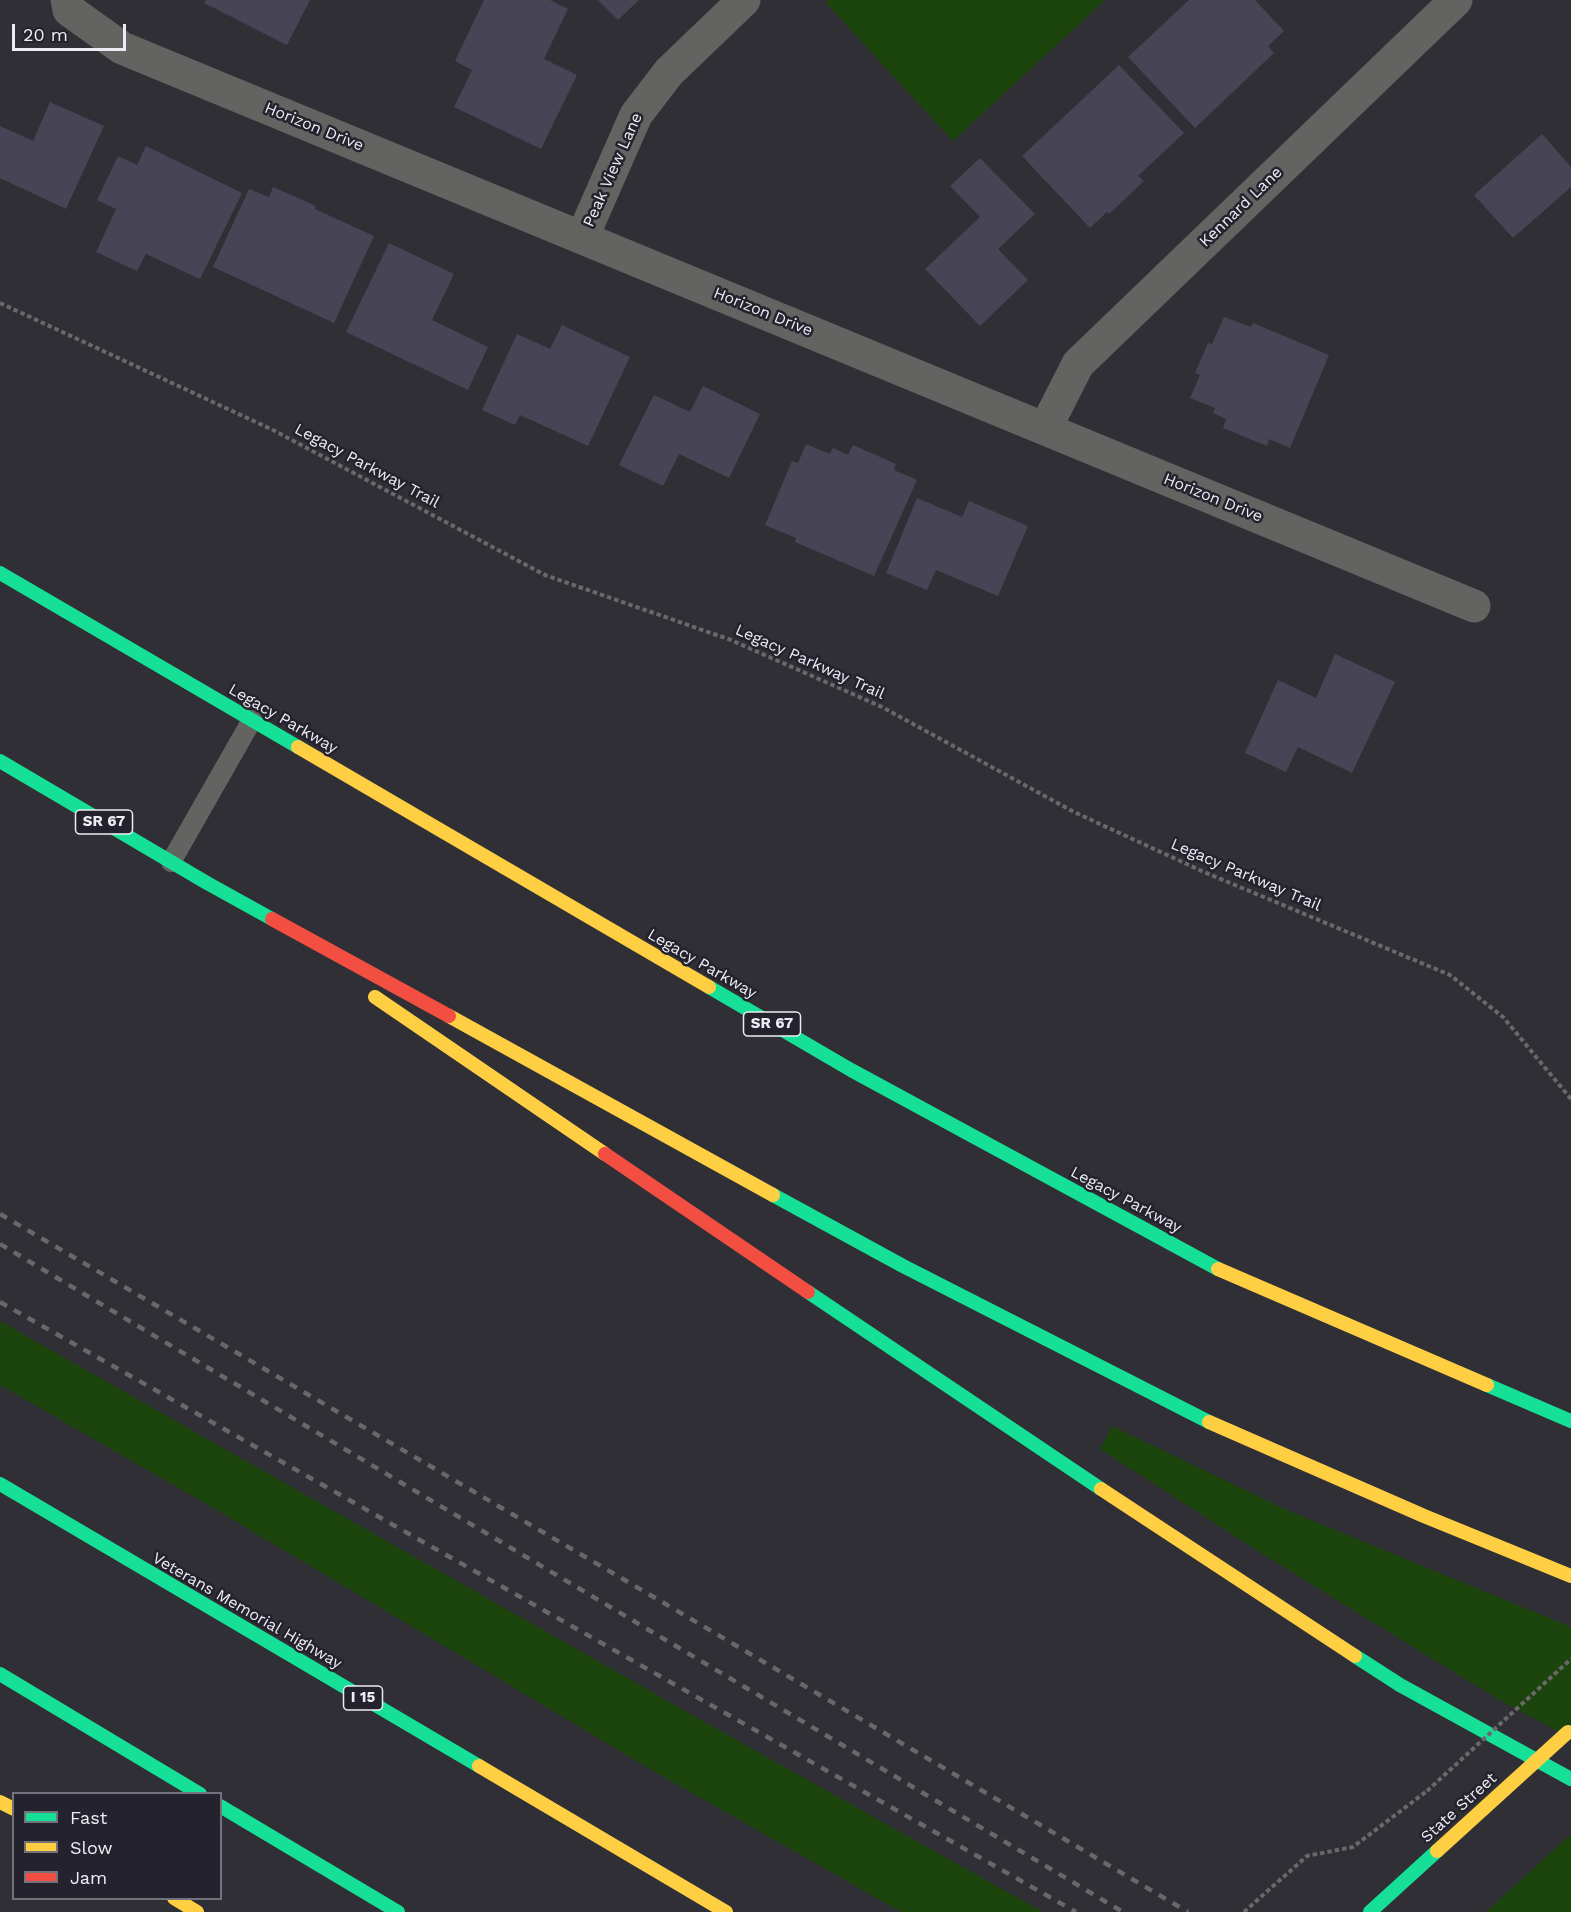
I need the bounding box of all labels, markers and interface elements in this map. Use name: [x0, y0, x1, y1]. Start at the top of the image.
scale bar: [15, 12, 129, 50]
text: 20 m: [23, 24, 68, 45]
street label: Horizon Drive: [262, 98, 366, 156]
street label: Peak View Lane: [579, 110, 647, 230]
street label: Kennard Lane: [1196, 163, 1286, 251]
street label: Horizon Drive: [711, 283, 815, 341]
street label: Legacy Parkway Trail: [291, 420, 443, 512]
street label: Horizon Drive: [1161, 469, 1265, 527]
street label: Legacy Parkway Trail: [732, 620, 888, 704]
street label: Legacy Parkway: [225, 680, 341, 758]
road number: SR 67: [76, 810, 132, 834]
street label: Legacy Parkway Trail: [1168, 835, 1324, 915]
street label: Legacy Parkway: [644, 925, 760, 1003]
road number: SR 67: [744, 1012, 800, 1036]
street label: Legacy Parkway: [1067, 1163, 1185, 1237]
street label: Veterans Memorial Highway: [149, 1549, 345, 1673]
road number: I 15: [344, 1686, 382, 1710]
street label: State Street: [1417, 1769, 1501, 1847]
legend: [12, 1792, 222, 1900]
text: Fast: [70, 1807, 107, 1828]
text: Slow: [70, 1837, 113, 1858]
text: Jam: [70, 1867, 107, 1888]

